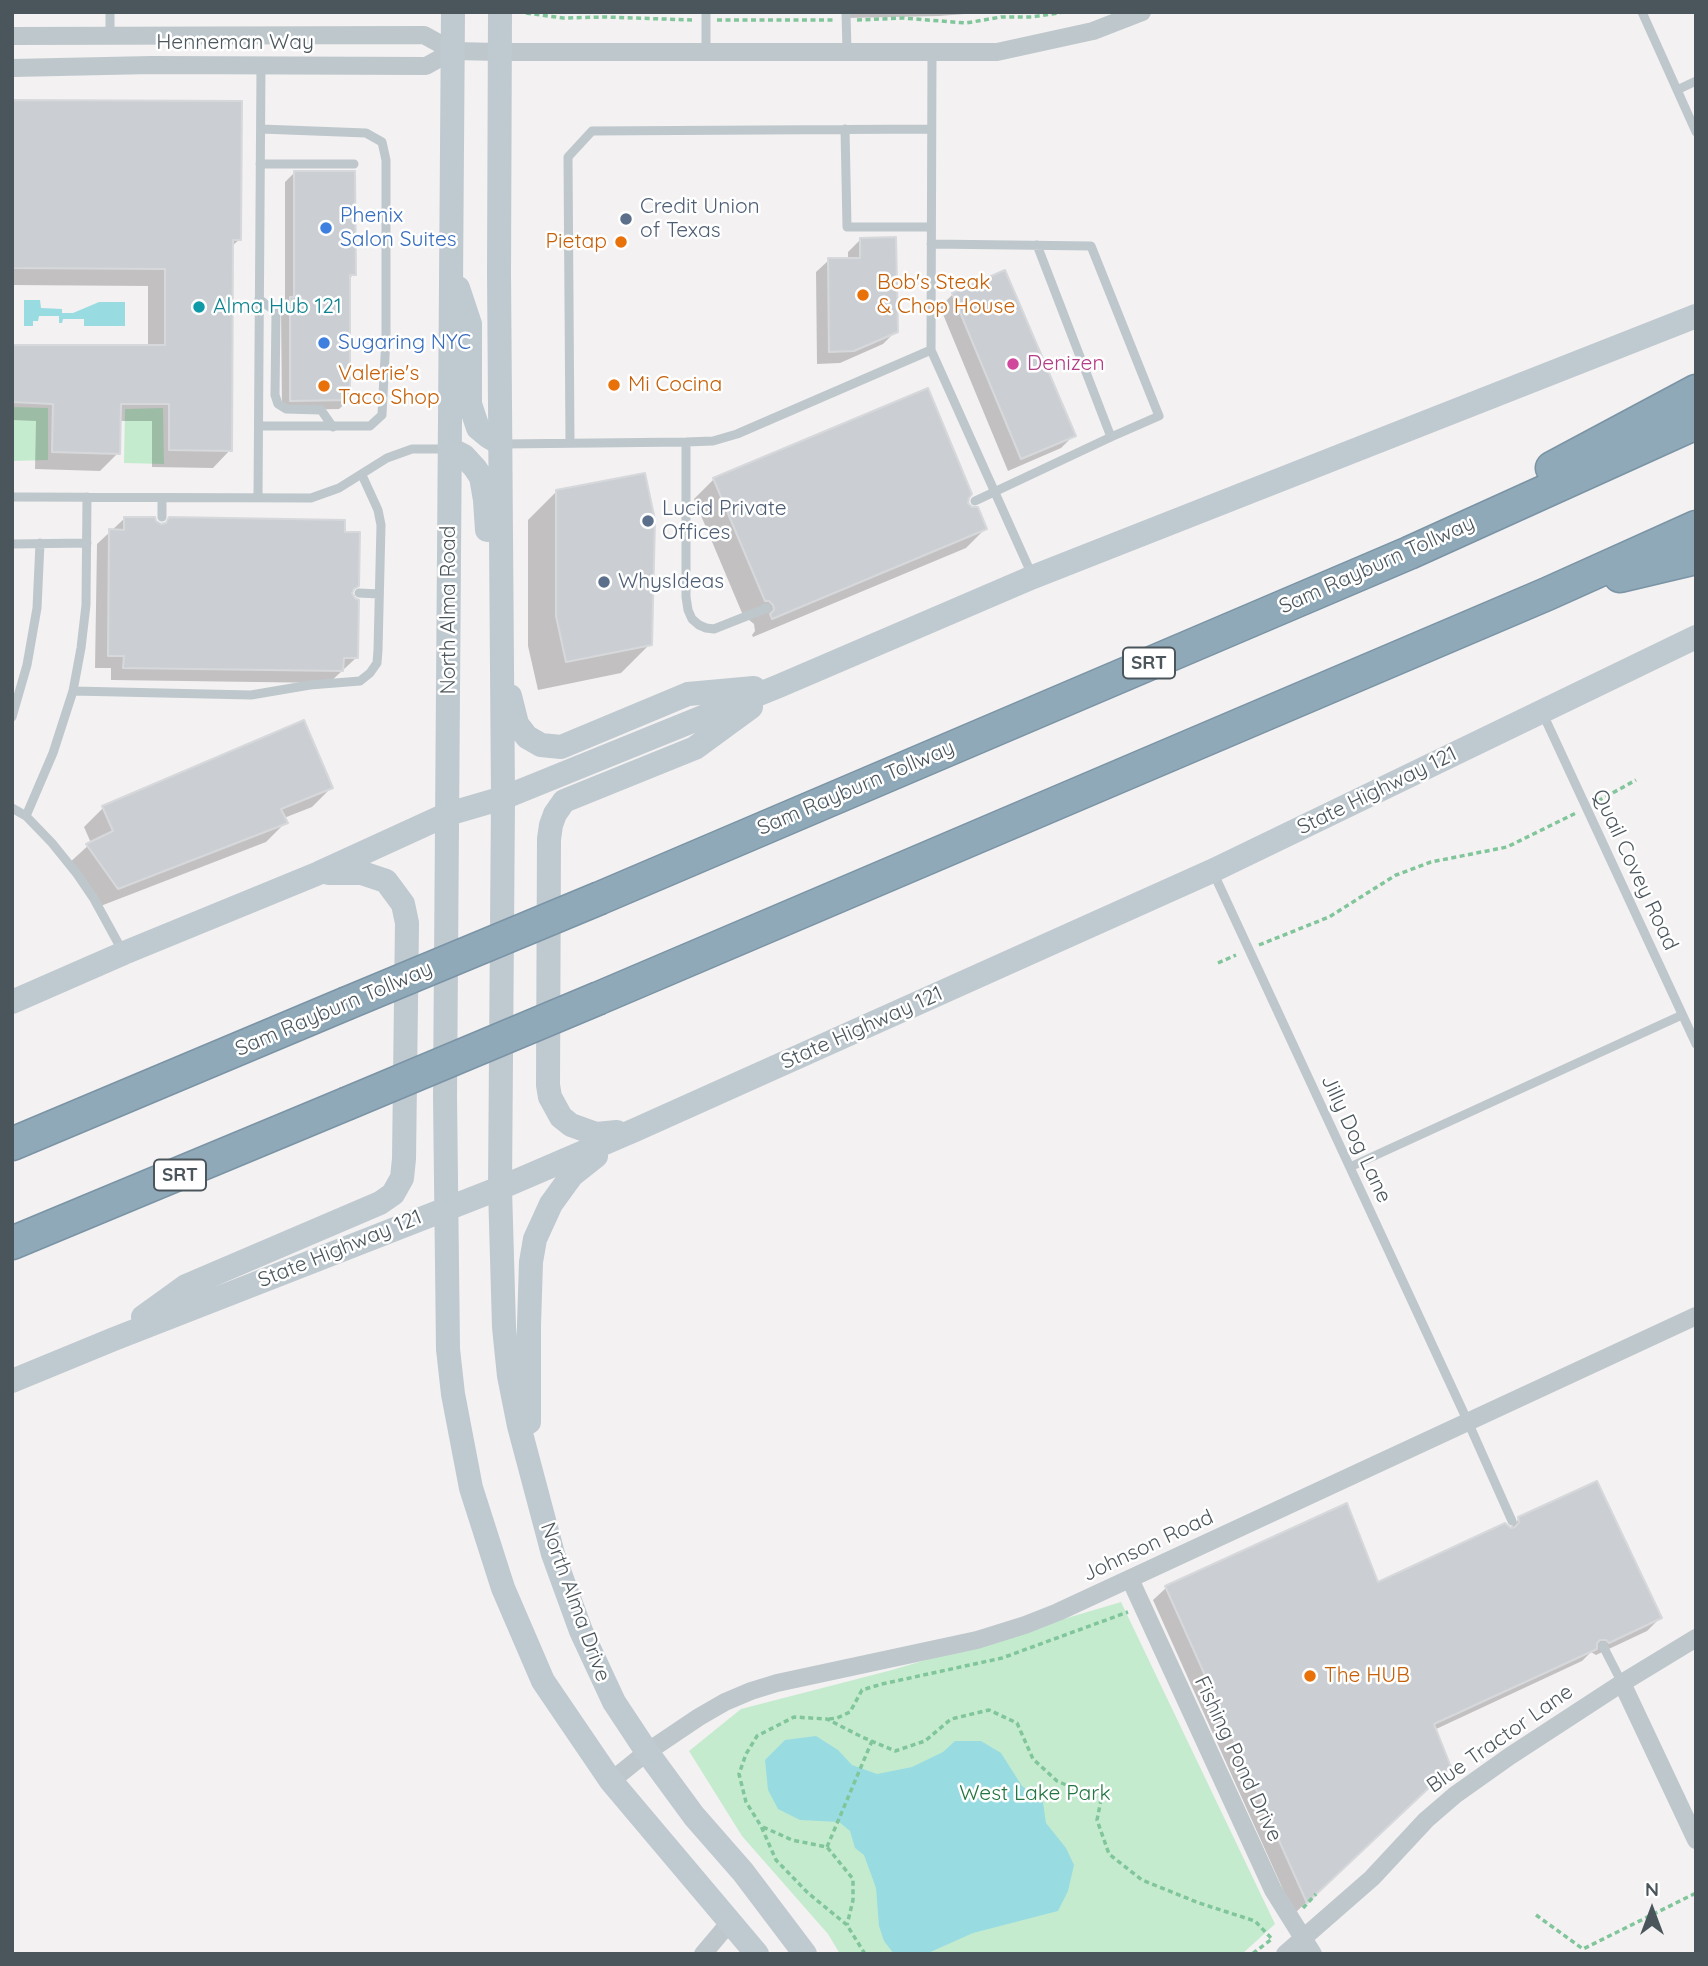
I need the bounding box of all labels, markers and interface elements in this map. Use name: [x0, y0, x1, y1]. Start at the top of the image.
street label: Henneman Way: [156, 30, 314, 56]
place label: Credit Union of Texas: [640, 194, 760, 244]
place label: Phenix Salon Suites: [340, 203, 457, 253]
marker: Credit Union of Texas: [618, 211, 634, 227]
marker: Phenix Salon Suites: [318, 220, 334, 236]
place label: Pietap: [546, 229, 607, 255]
marker: Pietap: [613, 234, 629, 250]
place label: Bob's Steak & Chop House: [877, 270, 1015, 320]
marker: Bob's Steak & Chop House: [855, 287, 871, 303]
place label: Alma Hub 121: [213, 294, 342, 320]
marker: Alma Hub 121: [191, 299, 207, 315]
place label: Sugaring NYC: [338, 330, 471, 356]
marker: Sugaring NYC: [316, 335, 332, 351]
place label: Denizen: [1027, 351, 1105, 377]
marker: Denizen: [1005, 356, 1021, 372]
place label: Valerie's Taco Shop: [338, 361, 440, 411]
place label: Mi Cocina: [628, 372, 722, 398]
marker: Mi Cocina: [606, 377, 622, 393]
marker: Valerie's Taco Shop: [316, 378, 332, 394]
place label: Lucid Private Offices: [662, 496, 787, 546]
street label: Sam Rayburn Tollway: [1275, 510, 1479, 620]
marker: Lucid Private Offices: [640, 513, 656, 529]
street label: North Alma Road: [436, 526, 462, 694]
place label: WhysIdeas: [618, 569, 724, 595]
marker: WhysIdeas: [596, 574, 612, 590]
road number: SRT: [1123, 648, 1175, 678]
street label: Sam Rayburn Tollway: [754, 735, 958, 841]
street label: State Highway 121: [1293, 741, 1461, 841]
street label: Quail Covey Road: [1587, 785, 1683, 955]
street label: Sam Rayburn Tollway: [232, 956, 436, 1062]
street label: State Highway 121: [777, 981, 947, 1075]
street label: Jilly Dog Lane: [1315, 1071, 1397, 1207]
road number: SRT: [154, 1160, 206, 1190]
street label: State Highway 121: [254, 1205, 426, 1293]
street label: Johnson Road: [1079, 1505, 1217, 1587]
street label: North Alma Drive: [535, 1519, 615, 1685]
place label: The HUB: [1324, 1663, 1410, 1689]
marker: The HUB: [1302, 1668, 1318, 1684]
street label: Fishing Pond Drive: [1189, 1672, 1287, 1846]
street label: Blue Tractor Lane: [1422, 1679, 1578, 1799]
park label: West Lake Park: [959, 1781, 1111, 1807]
north arrow: [1617, 1875, 1687, 1945]
text: N: [1645, 1877, 1659, 1901]

